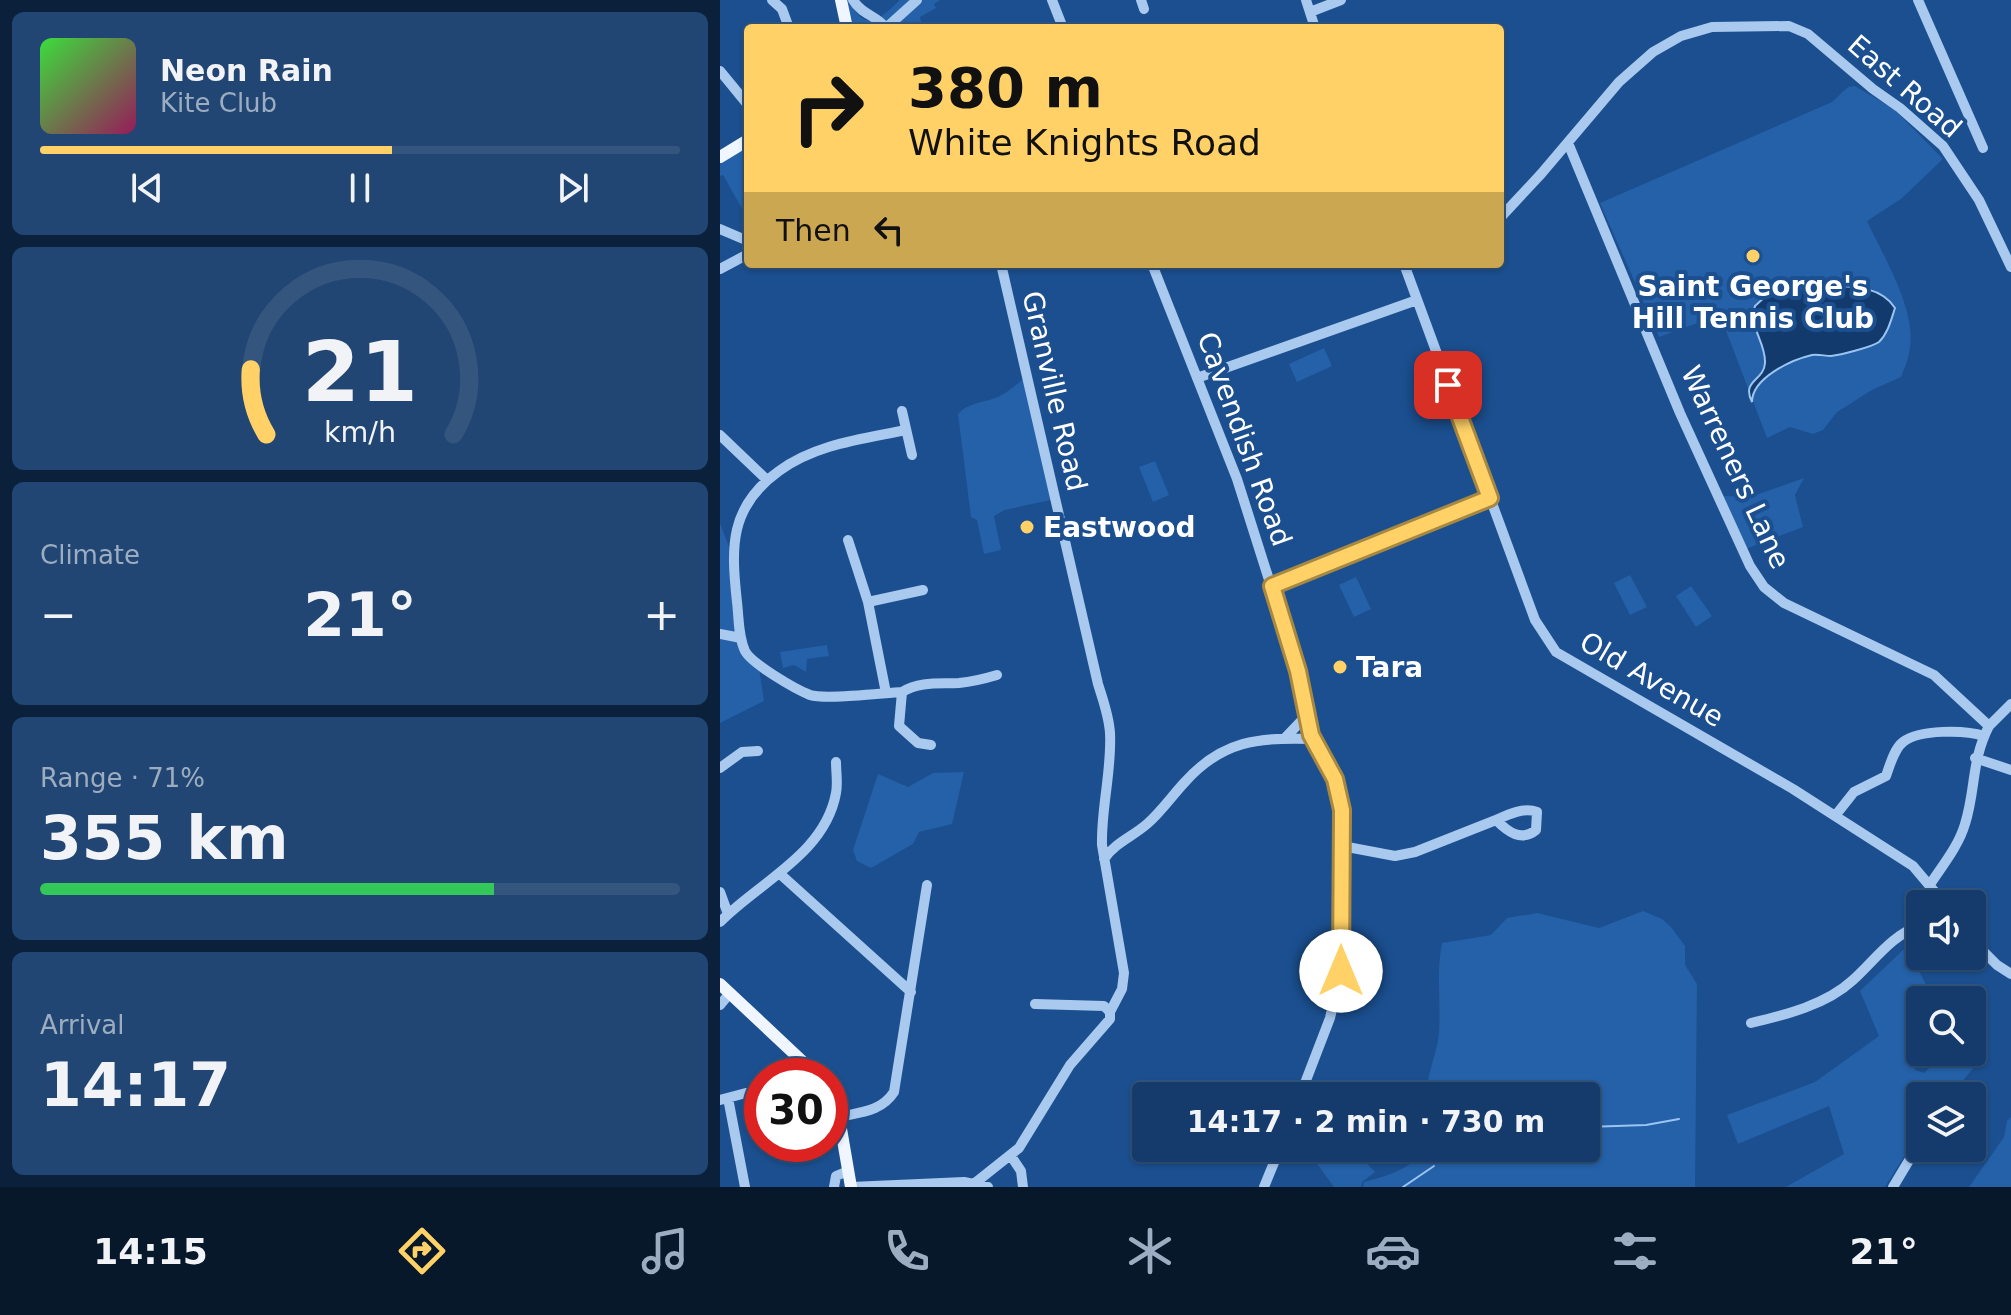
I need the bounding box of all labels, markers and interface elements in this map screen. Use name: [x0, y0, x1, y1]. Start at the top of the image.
street label: East Road: [1841, 28, 1968, 145]
text: Neon Rain: [160, 53, 333, 88]
text: 380 m: [908, 55, 1103, 120]
icon: right: [776, 56, 880, 160]
text: Kite Club: [160, 88, 277, 118]
text: White Knights Road: [908, 122, 1261, 163]
icon: previous: [125, 166, 169, 210]
icon: pause: [338, 166, 382, 210]
icon: next: [551, 166, 595, 210]
icon: left: [867, 208, 911, 252]
text: Then: [776, 213, 851, 248]
marker: Saint George's Hill Tennis Club: [1744, 247, 1762, 265]
place label: Saint George's Hill Tennis Club: [1632, 270, 1874, 335]
street label: Granville Road: [1015, 288, 1094, 494]
text: 21: [302, 323, 418, 420]
street label: Cavendish Road: [1190, 328, 1299, 551]
pin: [1414, 351, 1482, 419]
street label: Warreners Lane: [1674, 361, 1797, 574]
icon: arrive: [1426, 363, 1470, 407]
text: km/h: [324, 415, 396, 449]
place label: Eastwood: [1043, 511, 1195, 544]
marker: Eastwood: [1018, 518, 1036, 536]
text: Climate: [40, 540, 140, 570]
text: 21°: [303, 580, 417, 650]
text: −: [40, 589, 77, 640]
text: +: [643, 589, 680, 640]
street label: Old Avenue: [1574, 625, 1730, 734]
place label: Tara: [1356, 651, 1423, 684]
marker: Tara: [1331, 658, 1349, 676]
text: Range · 71%: [40, 763, 205, 793]
text: 355 km: [40, 803, 289, 873]
map controls: [1906, 890, 1986, 1162]
button: sound: [1906, 890, 1986, 970]
position arrow: [1299, 929, 1383, 1013]
button: search: [1906, 986, 1986, 1066]
text: Arrival: [40, 1010, 124, 1040]
text: 14:17: [40, 1050, 231, 1120]
speed limit sign: 30: [744, 1058, 848, 1162]
button: layers: [1906, 1082, 1986, 1162]
text: 14:17 · 2 min · 730 m: [1187, 1104, 1545, 1139]
icon: directions: [394, 1223, 450, 1279]
icon: music: [637, 1223, 693, 1279]
icon: phone: [879, 1223, 935, 1279]
icon: climate: [1122, 1223, 1178, 1279]
icon: car: [1365, 1223, 1421, 1279]
icon: filters: [1607, 1223, 1663, 1279]
text: 14:15: [93, 1231, 208, 1272]
text: 21°: [1850, 1231, 1918, 1272]

